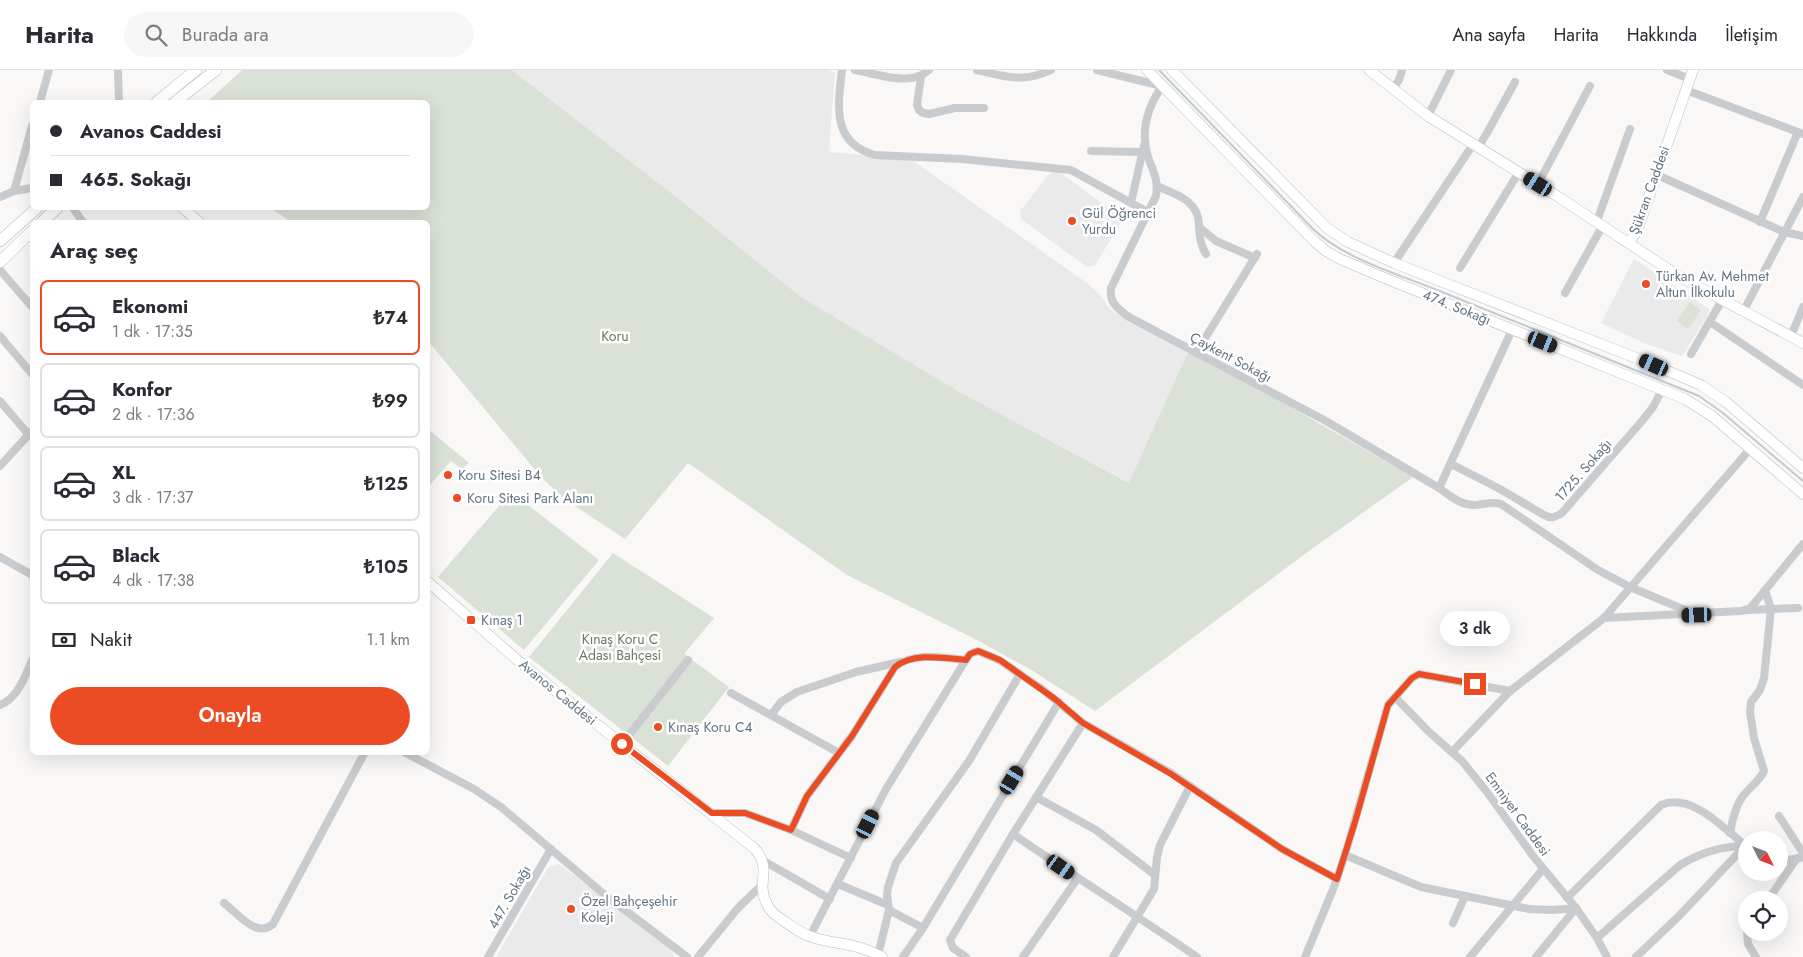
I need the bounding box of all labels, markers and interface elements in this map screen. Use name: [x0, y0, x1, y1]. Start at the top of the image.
search box: [124, 12, 474, 57]
text: Harita: [25, 17, 94, 52]
icon: search: [142, 21, 170, 49]
text: Burada ara: [182, 21, 269, 48]
text: Ana sayfa: [1452, 22, 1525, 48]
text: Harita: [1553, 22, 1599, 48]
text: Hakkında: [1627, 22, 1697, 48]
text: İletişim: [1725, 22, 1778, 48]
text: Avanos Caddesi: [80, 118, 222, 145]
street label: Şükran Caddesi: [1624, 143, 1674, 237]
text: 465. Sokağı: [80, 166, 191, 193]
car: [1521, 170, 1554, 198]
place label: Gül Öğrenci Yurdu: [1082, 203, 1156, 239]
marker: Gül Öğrenci Yurdu: [1066, 215, 1078, 227]
text: Araç seç: [50, 234, 138, 266]
place label: Türkan Av. Mehmet Altun İlkokulu: [1656, 266, 1769, 302]
marker: Türkan Av. Mehmet Altun İlkokulu: [1640, 278, 1652, 290]
street label: 474. Sokağı: [1420, 284, 1494, 330]
text: Ekonomi: [112, 293, 188, 320]
icon: car: [52, 295, 97, 340]
text: ₺74: [374, 304, 408, 331]
text: 1 dk · 17:35: [112, 320, 193, 343]
park label: Koru: [601, 326, 629, 346]
street label: Çaykent Sokağı: [1186, 327, 1276, 387]
car: [1526, 329, 1559, 355]
car: [1637, 352, 1670, 378]
text: Konfor: [112, 376, 172, 403]
icon: car: [52, 378, 97, 423]
text: ₺99: [373, 387, 408, 414]
text: 2 dk · 17:36: [112, 403, 195, 426]
street label: 1725. Sokağı: [1550, 434, 1616, 506]
text: XL: [112, 459, 135, 486]
icon: car: [52, 461, 97, 506]
place label: Koru Sitesi B4: [458, 465, 541, 485]
marker: Koru Sitesi B4: [442, 469, 454, 481]
text: ₺125: [364, 470, 408, 497]
text: 3 dk · 17:37: [112, 486, 193, 509]
place label: Koru Sitesi Park Alanı: [467, 488, 593, 508]
marker: Koru Sitesi Park Alanı: [451, 492, 463, 504]
text: Black: [112, 542, 160, 569]
icon: car: [52, 544, 97, 589]
text: ₺105: [364, 553, 408, 580]
text: 4 dk · 17:38: [112, 569, 195, 592]
car: [1681, 607, 1712, 623]
place label: Kınaş 1: [481, 610, 523, 630]
callout: 3 dk: [1440, 612, 1510, 646]
marker: Kınaş 1: [465, 614, 477, 626]
text: 3 dk: [1459, 617, 1491, 640]
icon: cash: [50, 626, 78, 654]
text: Nakit: [90, 626, 132, 653]
text: 1.1 km: [366, 628, 410, 651]
park label: Kınaş Koru C Adası Bahçesi: [579, 629, 661, 665]
street label: Avanos Caddesi: [515, 654, 601, 730]
route end: [1464, 673, 1486, 695]
button: Onayla: [50, 687, 410, 745]
place label: Kınaş Koru C4: [668, 717, 753, 737]
marker: Kınaş Koru C4: [652, 721, 664, 733]
route start: [611, 733, 633, 755]
car: [997, 763, 1026, 797]
street label: Emniyet Caddesi: [1481, 768, 1555, 860]
car: [854, 807, 881, 841]
north arrow: [1738, 831, 1788, 881]
map controls: [1738, 831, 1788, 941]
car: [1044, 852, 1077, 882]
street label: 447. Sokağı: [483, 861, 535, 933]
place label: Özel Bahçeşehir Koleji: [581, 891, 678, 927]
button: locate: [1738, 891, 1788, 941]
marker: Özel Bahçeşehir Koleji: [565, 903, 577, 915]

